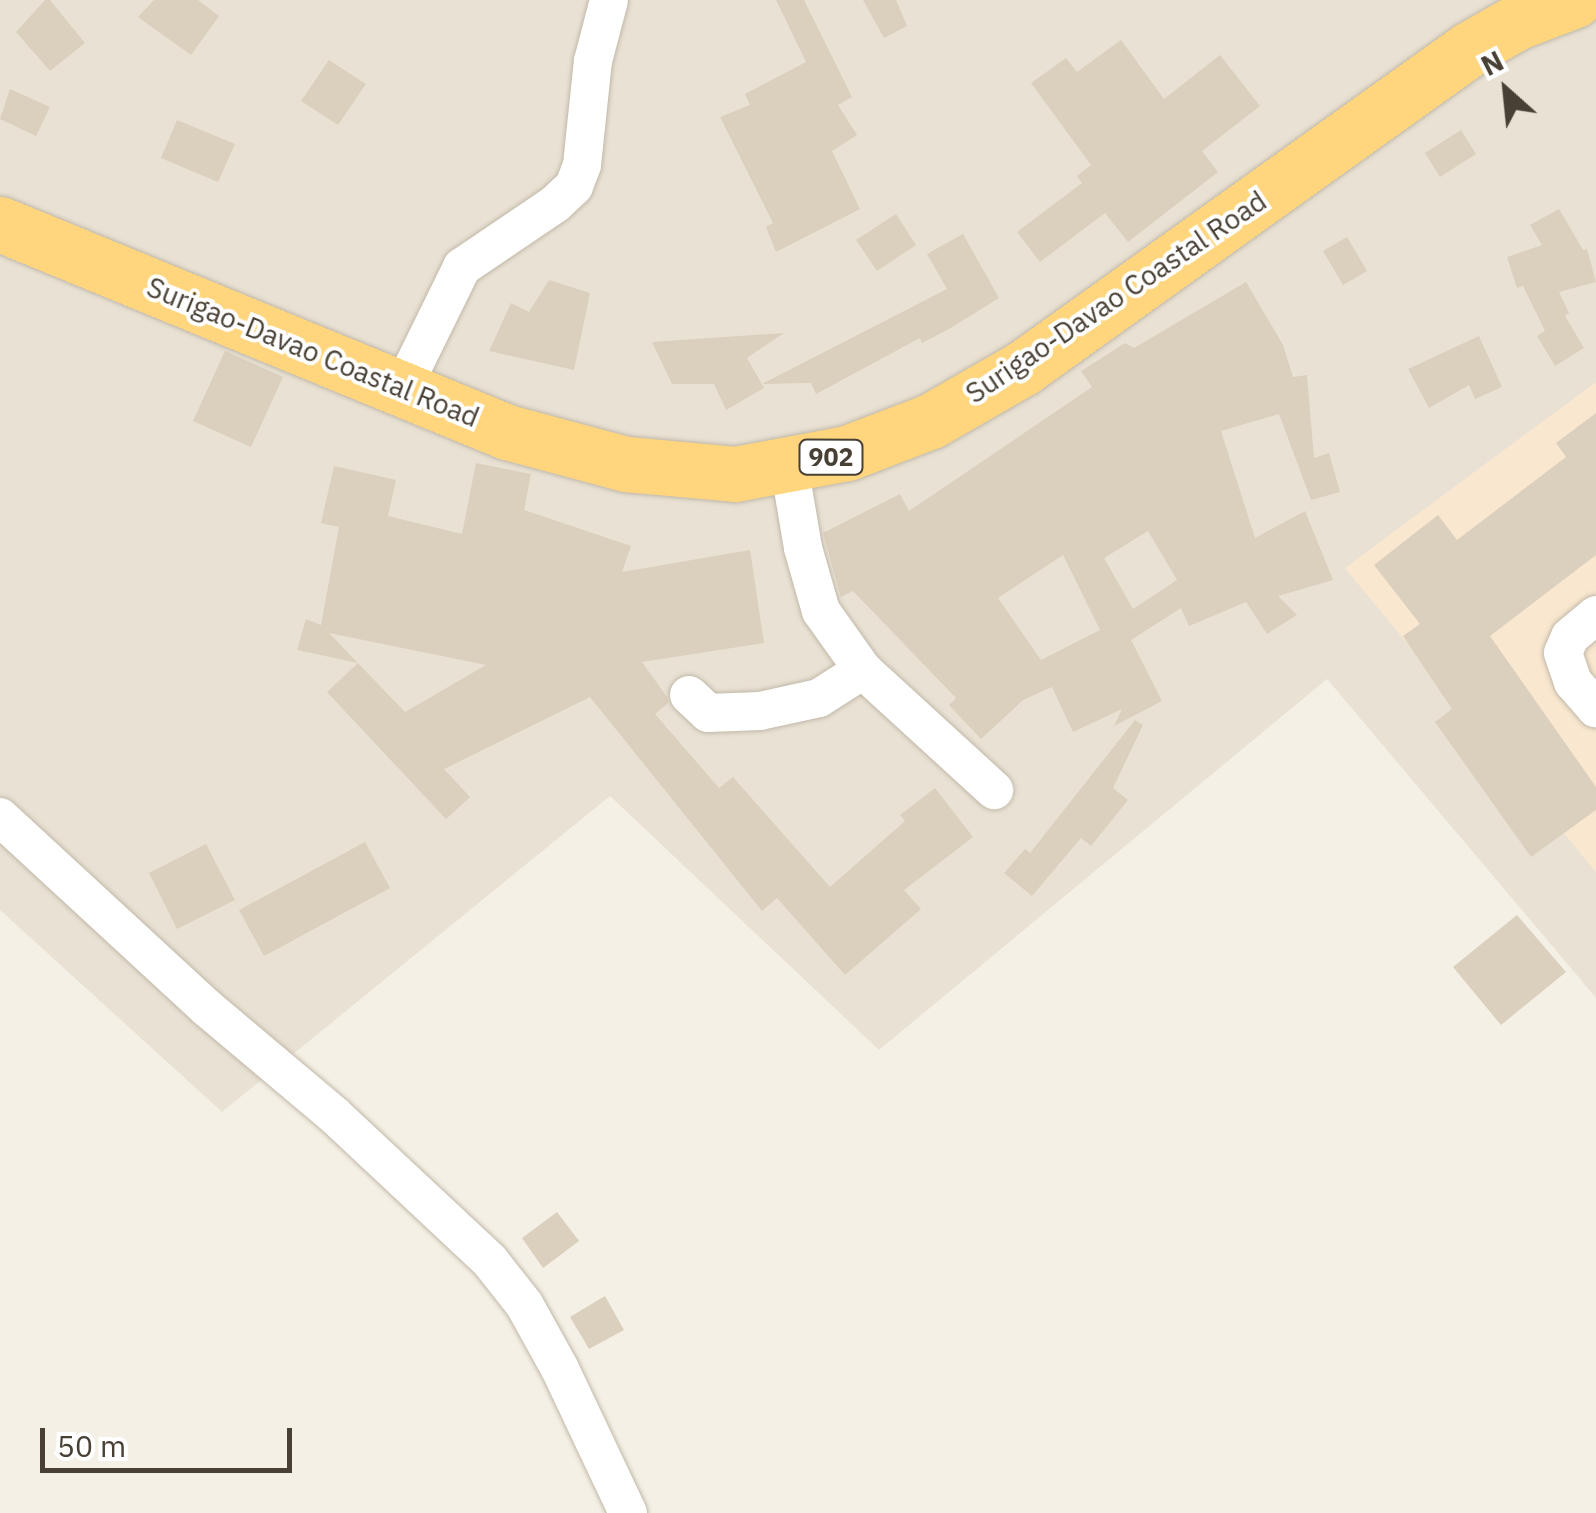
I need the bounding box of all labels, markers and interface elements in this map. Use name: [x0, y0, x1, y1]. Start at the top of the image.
north arrow: [1456, 40, 1556, 140]
text: N: [1475, 42, 1510, 84]
street label: Surigao-Davao Coastal Road: [959, 184, 1273, 410]
street label: Surigao-Davao Coastal Road: [142, 270, 484, 434]
road number: 902: [798, 437, 864, 477]
scale bar: [45, 1408, 298, 1470]
text: 50 m: [57, 1426, 126, 1465]

